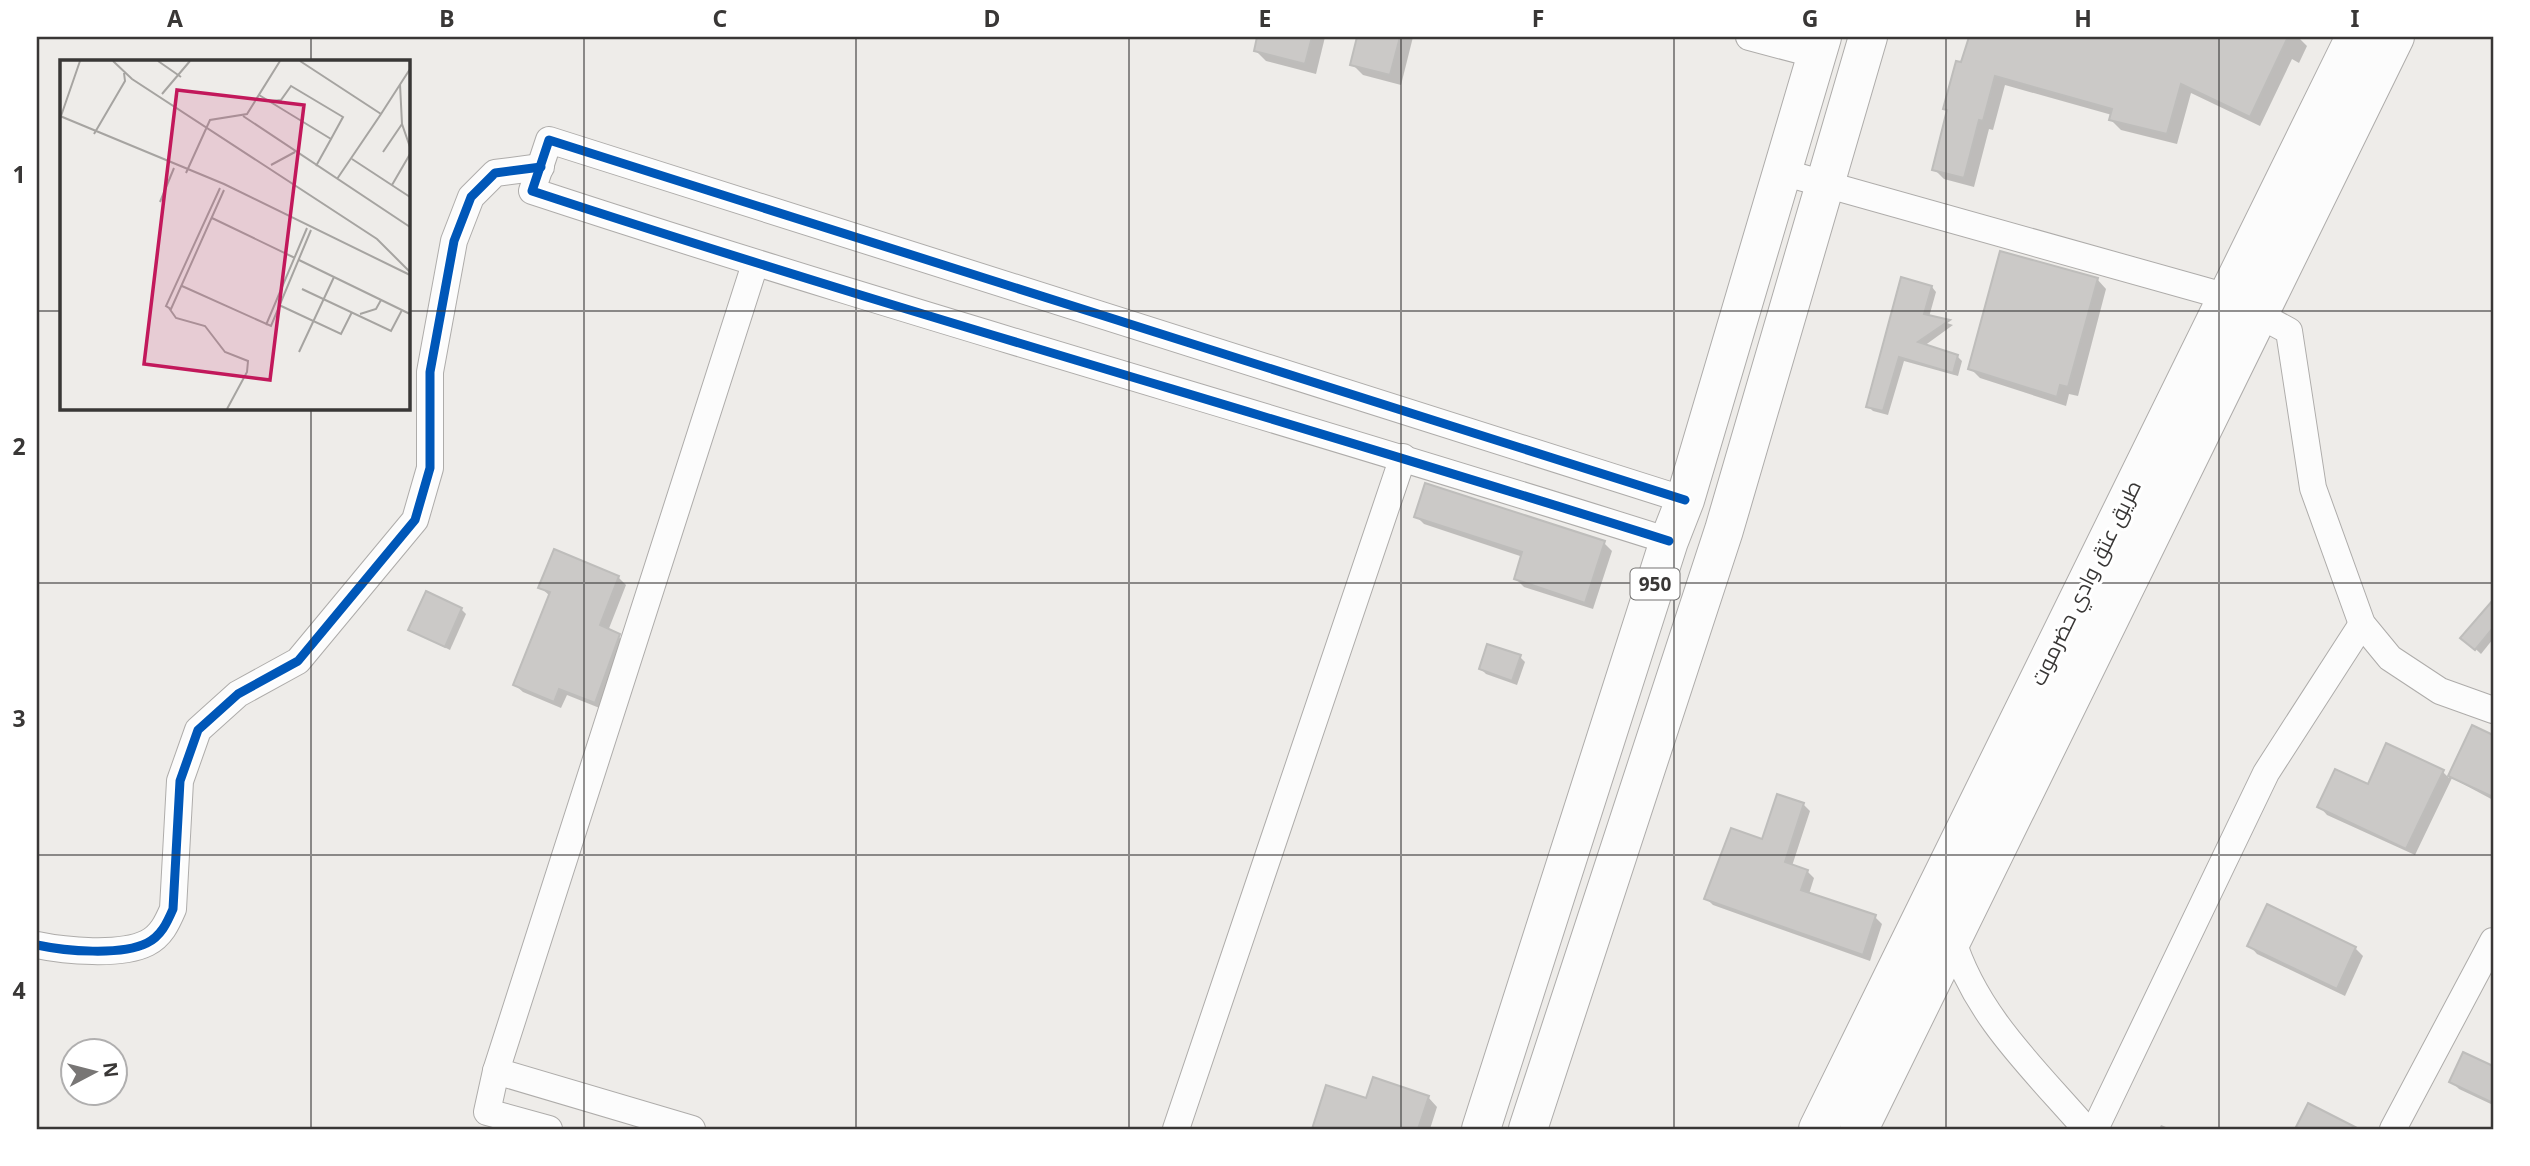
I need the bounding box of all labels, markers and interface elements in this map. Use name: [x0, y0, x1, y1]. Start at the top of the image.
text: A: [167, 2, 183, 34]
text: B: [439, 2, 455, 34]
text: C: [713, 2, 728, 34]
text: D: [984, 2, 1000, 34]
text: E: [1259, 2, 1271, 34]
text: F: [1532, 2, 1544, 34]
text: G: [1802, 2, 1818, 34]
text: H: [2074, 2, 2092, 34]
text: I: [2351, 2, 2360, 34]
inset map: [60, 60, 410, 410]
text: 1: [12, 158, 26, 190]
text: 2: [12, 430, 26, 462]
street label: طريق عتق وادي حضرموت: [2023, 475, 2150, 691]
road number: 950: [1630, 568, 1680, 600]
text: 3: [12, 702, 26, 734]
text: 4: [12, 974, 26, 1006]
north arrow: [60, 1036, 130, 1106]
text: N: [97, 1061, 125, 1079]

